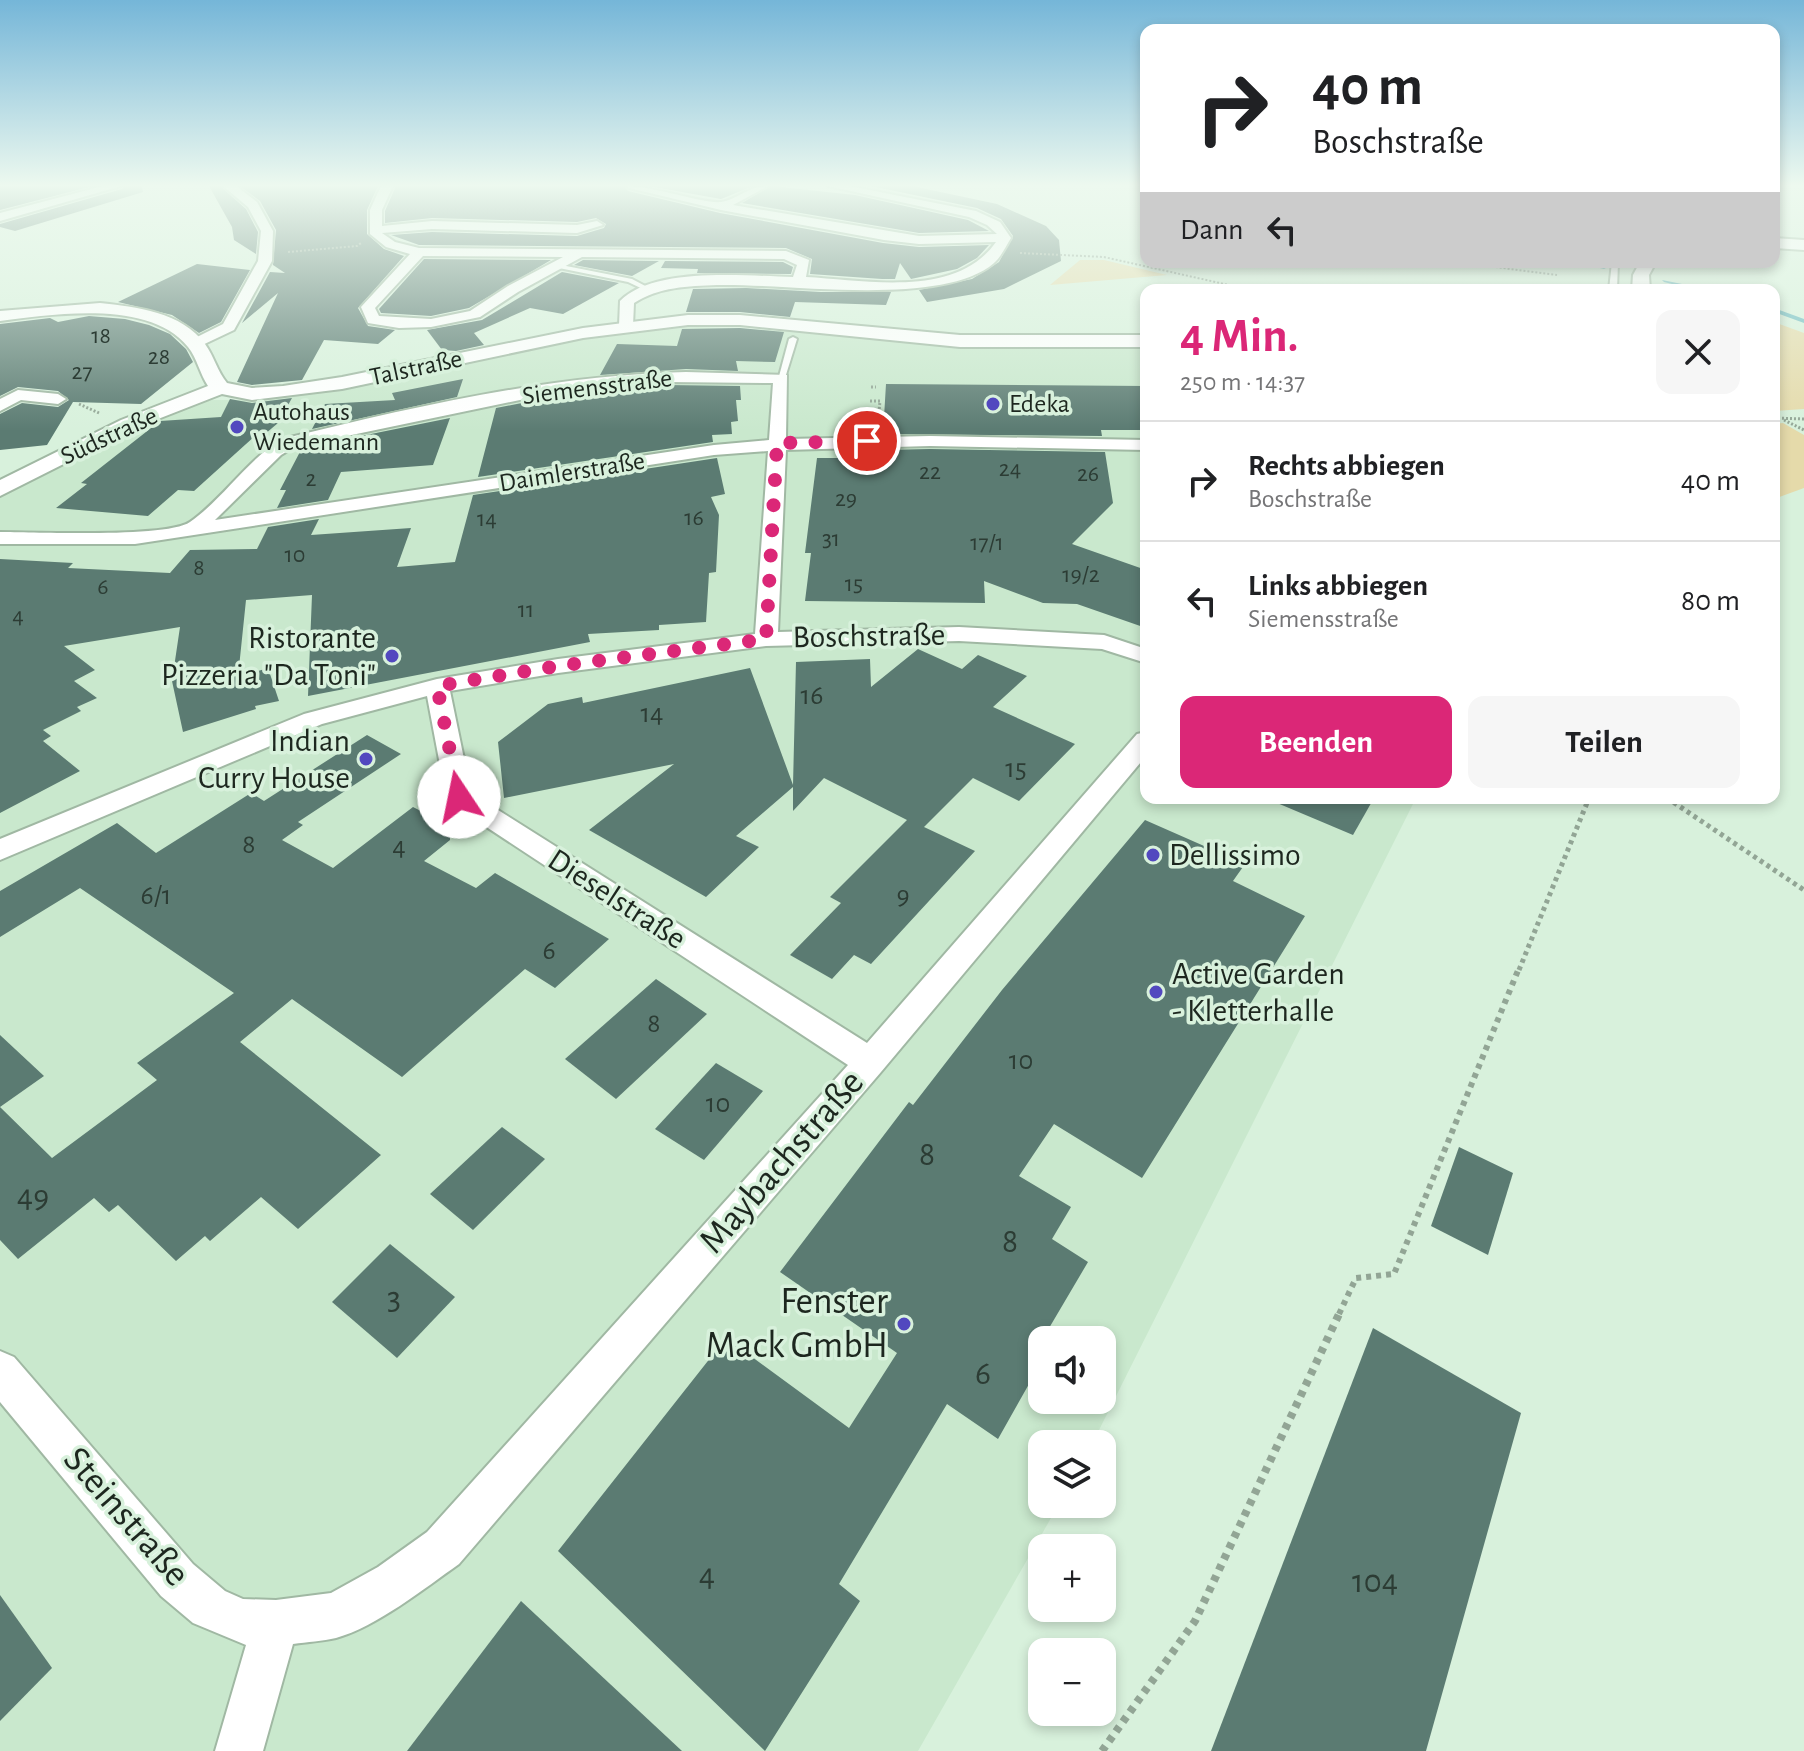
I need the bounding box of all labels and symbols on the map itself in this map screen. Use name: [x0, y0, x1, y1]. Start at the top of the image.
house number: 18: [91, 324, 111, 348]
house number: 28: [148, 345, 170, 369]
street label: Talstraße: [367, 346, 465, 390]
house number: 27: [72, 360, 92, 384]
street label: Siemensstraße: [521, 365, 673, 409]
place label: Edeka: [1009, 391, 1070, 417]
marker: Edeka: [984, 395, 1002, 413]
place label: Autohaus Wiedemann: [253, 399, 379, 455]
street label: Südstraße: [57, 402, 161, 470]
pin: [833, 407, 901, 475]
marker: Autohaus Wiedemann: [228, 418, 246, 436]
street label: Daimlerstraße: [497, 448, 647, 496]
house number: 24: [999, 457, 1021, 481]
house number: 22: [919, 460, 941, 484]
house number: 26: [1077, 462, 1099, 486]
house number: 2: [306, 467, 317, 491]
house number: 29: [835, 487, 857, 511]
house number: 16: [684, 506, 704, 530]
house number: 14: [477, 507, 497, 531]
house number: 31: [822, 527, 840, 551]
house number: 17/1: [970, 531, 1004, 555]
house number: 10: [285, 543, 305, 567]
house number: 8: [193, 556, 205, 580]
house number: 19/2: [1062, 563, 1100, 587]
house number: 15: [845, 572, 863, 596]
house number: 6: [97, 575, 109, 599]
house number: 11: [518, 598, 534, 622]
house number: 4: [12, 604, 24, 628]
street label: Boschstraße: [792, 619, 946, 653]
place label: Ristorante Pizzeria "Da Toni": [161, 622, 376, 691]
marker: Ristorante Pizzeria "Da Toni": [383, 647, 401, 665]
house number: 16: [801, 682, 823, 710]
house number: 14: [640, 700, 664, 728]
place label: Indian Curry House: [198, 725, 350, 794]
marker: Indian Curry House: [357, 750, 375, 768]
position arrow: [417, 755, 501, 839]
house number: 15: [1005, 755, 1027, 783]
house number: 8: [242, 831, 256, 859]
house number: 4: [392, 833, 406, 861]
place label: Dellissimo: [1169, 839, 1301, 871]
street label: Dieselstraße: [542, 843, 692, 955]
marker: Dellissimo: [1144, 846, 1162, 864]
house number: 6/1: [141, 882, 171, 910]
house number: 9: [896, 882, 910, 910]
house number: 6: [542, 937, 556, 965]
place label: Active Garden - Kletterhalle: [1172, 958, 1345, 1027]
marker: Active Garden - Kletterhalle: [1147, 983, 1165, 1001]
house number: 8: [647, 1010, 661, 1038]
house number: 10: [1009, 1047, 1033, 1075]
street label: Maybachstraße: [693, 1063, 871, 1261]
house number: 10: [706, 1090, 730, 1118]
house number: 8: [919, 1138, 935, 1172]
house number: 49: [17, 1180, 49, 1214]
house number: 8: [1002, 1225, 1018, 1259]
house number: 3: [387, 1282, 401, 1316]
place label: Fenster Mack GmbH: [705, 1283, 889, 1365]
marker: Fenster Mack GmbH: [895, 1315, 913, 1333]
house number: 6: [975, 1357, 991, 1391]
street label: Steinstraße: [56, 1440, 196, 1594]
house number: 4: [699, 1559, 715, 1593]
house number: 104: [1352, 1565, 1398, 1599]

